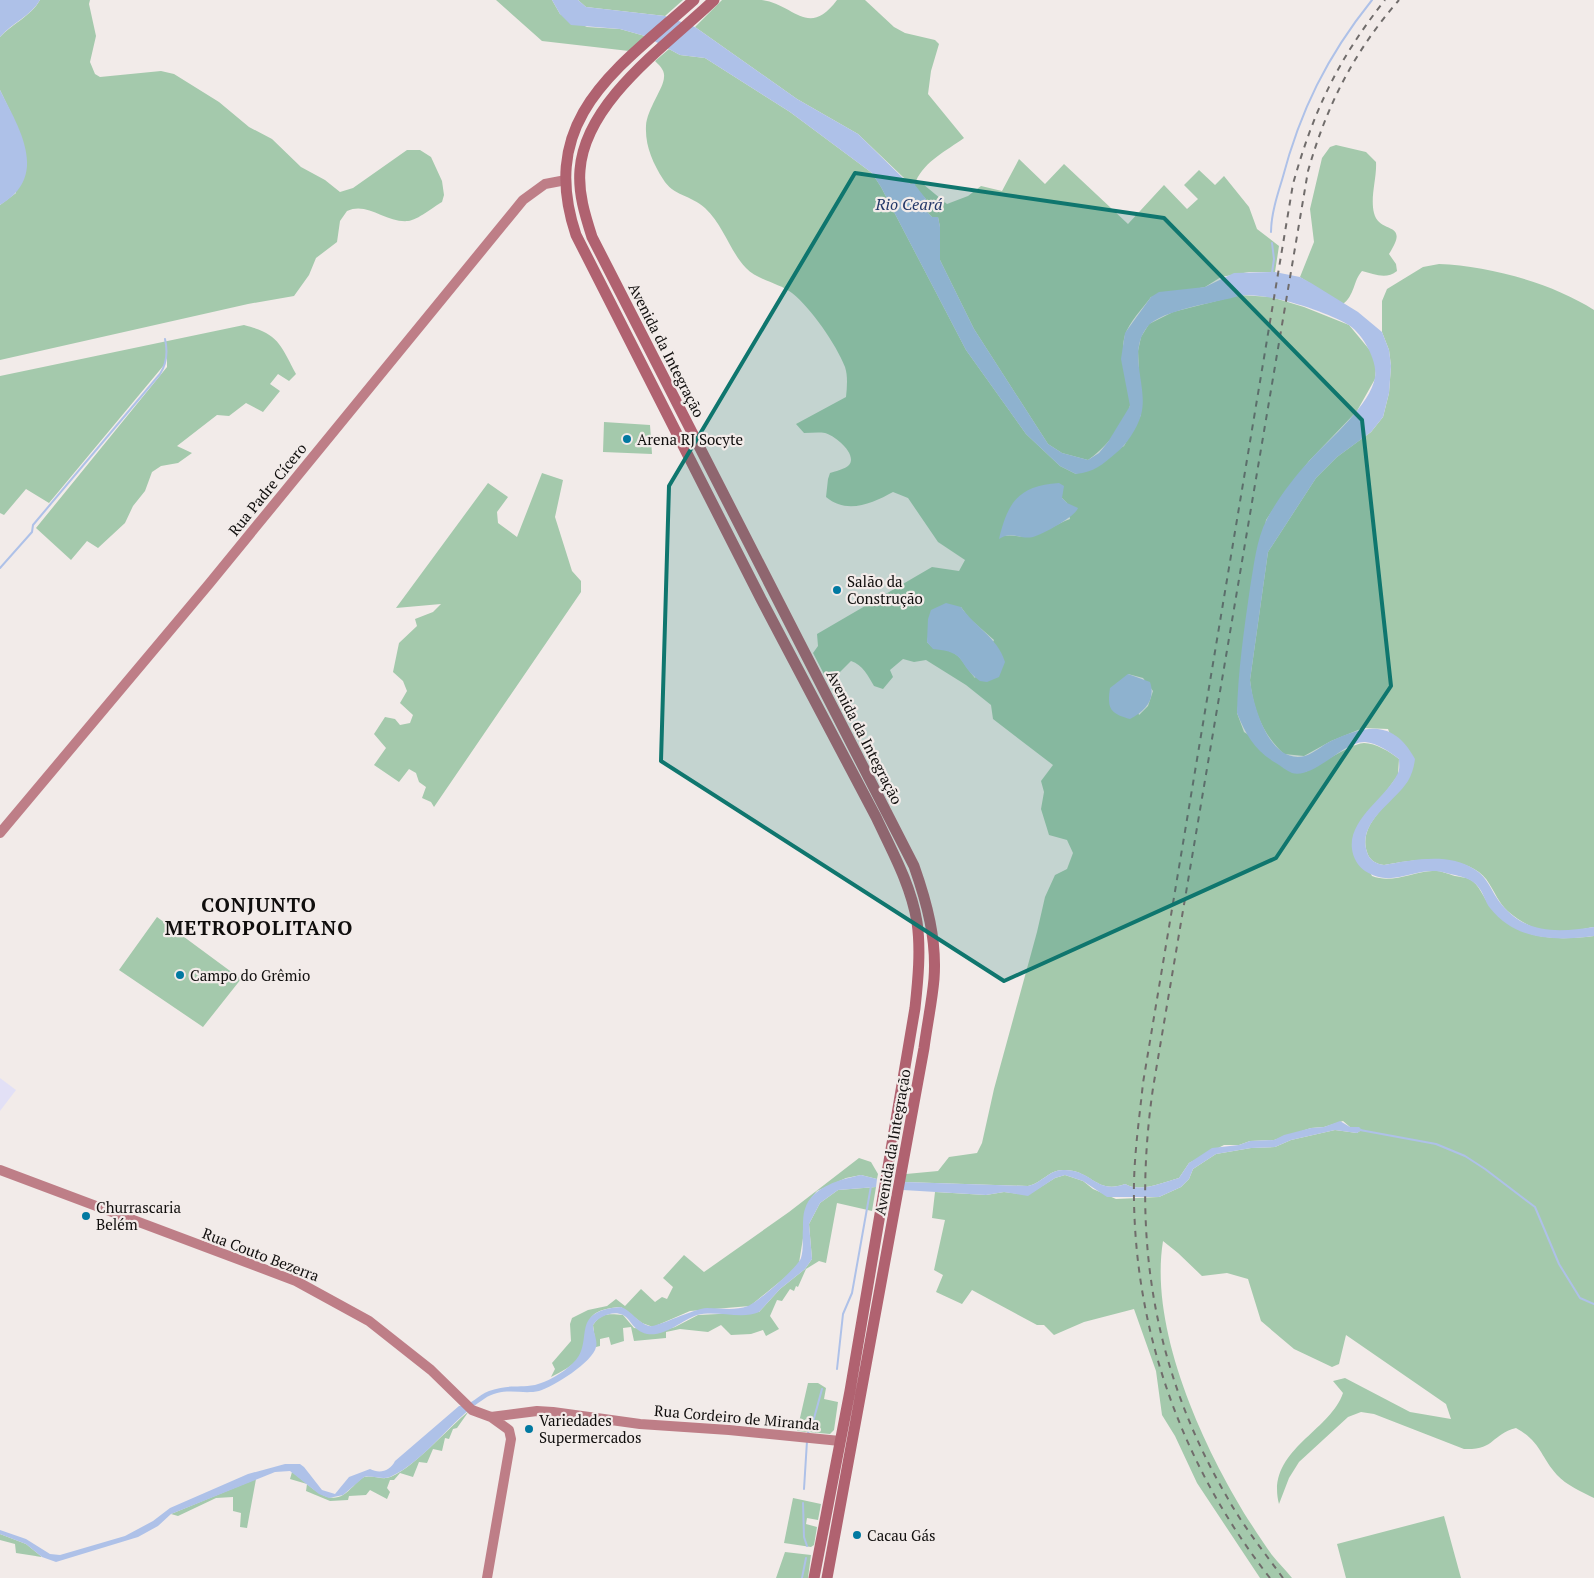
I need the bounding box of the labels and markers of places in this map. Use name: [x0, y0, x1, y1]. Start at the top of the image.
place label: Arena RJ Socyte: [637, 429, 743, 449]
marker: Arena RJ Socyte: [621, 433, 633, 445]
place label: Salão da Construção: [847, 571, 923, 608]
marker: Salão da Construção: [831, 584, 843, 596]
place label: Campo do Grêmio: [190, 965, 310, 985]
marker: Campo do Grêmio: [174, 969, 186, 981]
place label: Churrascaria Belém: [96, 1197, 182, 1234]
marker: Churrascaria Belém: [80, 1210, 92, 1222]
place label: Variedades Supermercados: [539, 1410, 641, 1447]
marker: Variedades Supermercados: [523, 1423, 535, 1435]
place label: Cacau Gás: [867, 1525, 935, 1545]
marker: Cacau Gás: [851, 1529, 863, 1541]

